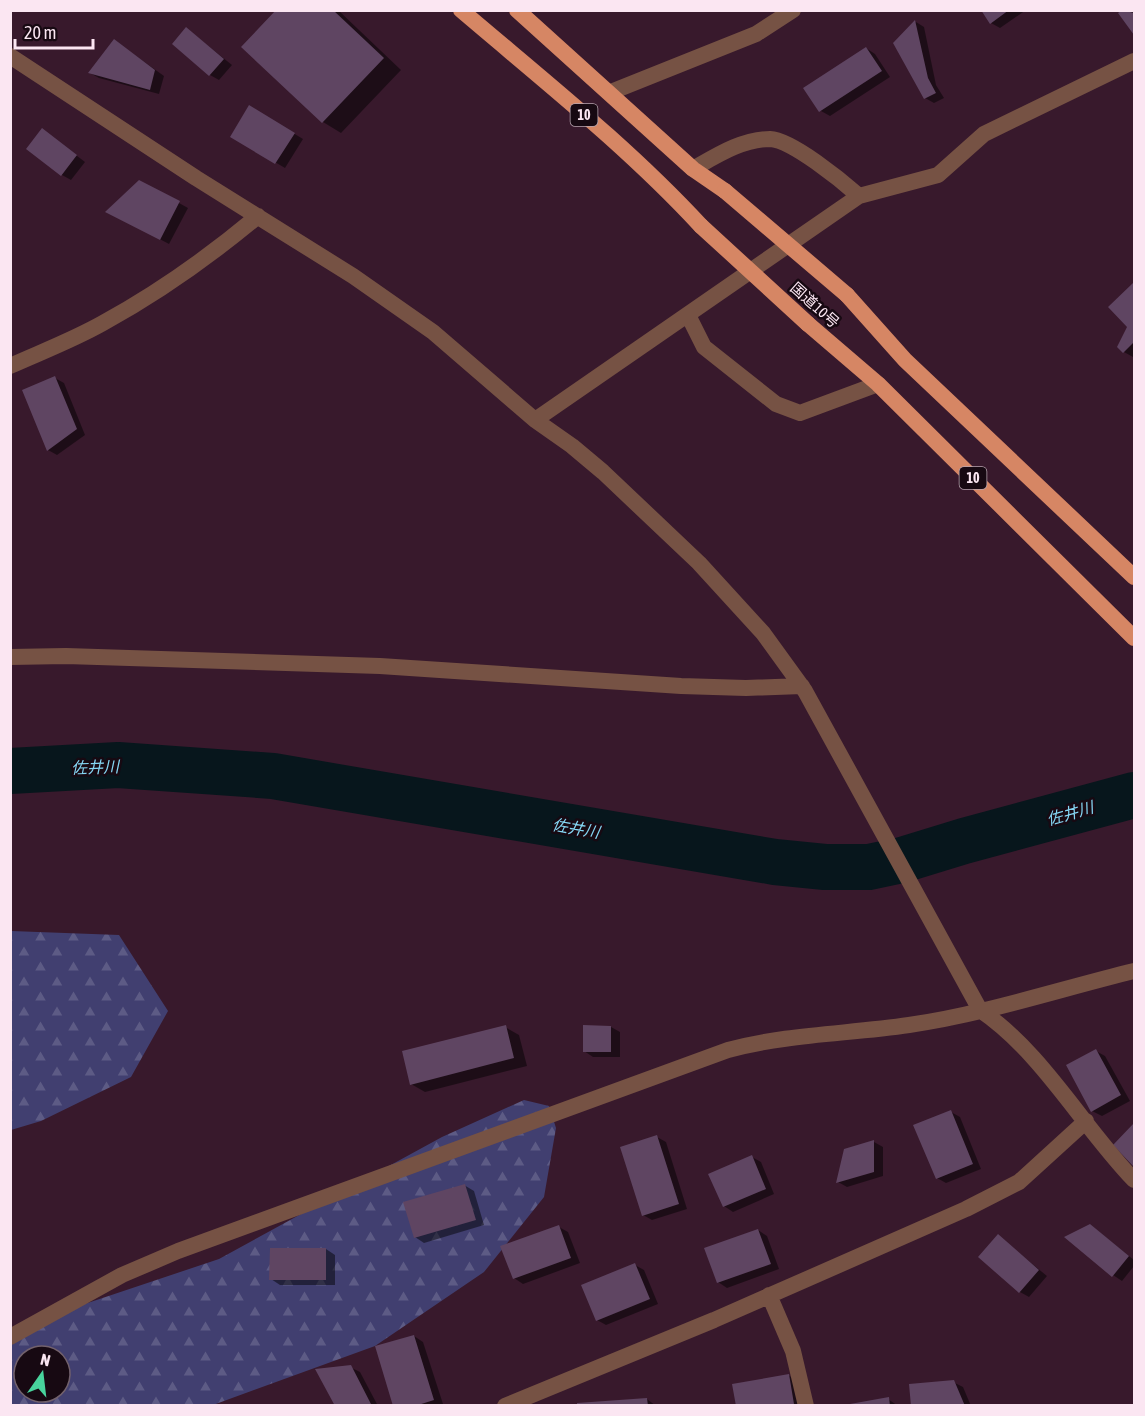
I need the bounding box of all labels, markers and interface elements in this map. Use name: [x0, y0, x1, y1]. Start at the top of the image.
scale bar: [15, 12, 93, 50]
text: 20 m: [24, 22, 56, 43]
road number: 10: [570, 104, 598, 126]
street label: 国道10号: [787, 279, 843, 331]
road number: 10: [960, 467, 986, 489]
water label: 佐井川: [71, 757, 121, 777]
water label: 佐井川: [1044, 797, 1097, 828]
water label: 佐井川: [551, 815, 603, 841]
north arrow: [12, 1344, 72, 1404]
text: N: [39, 1350, 52, 1369]

